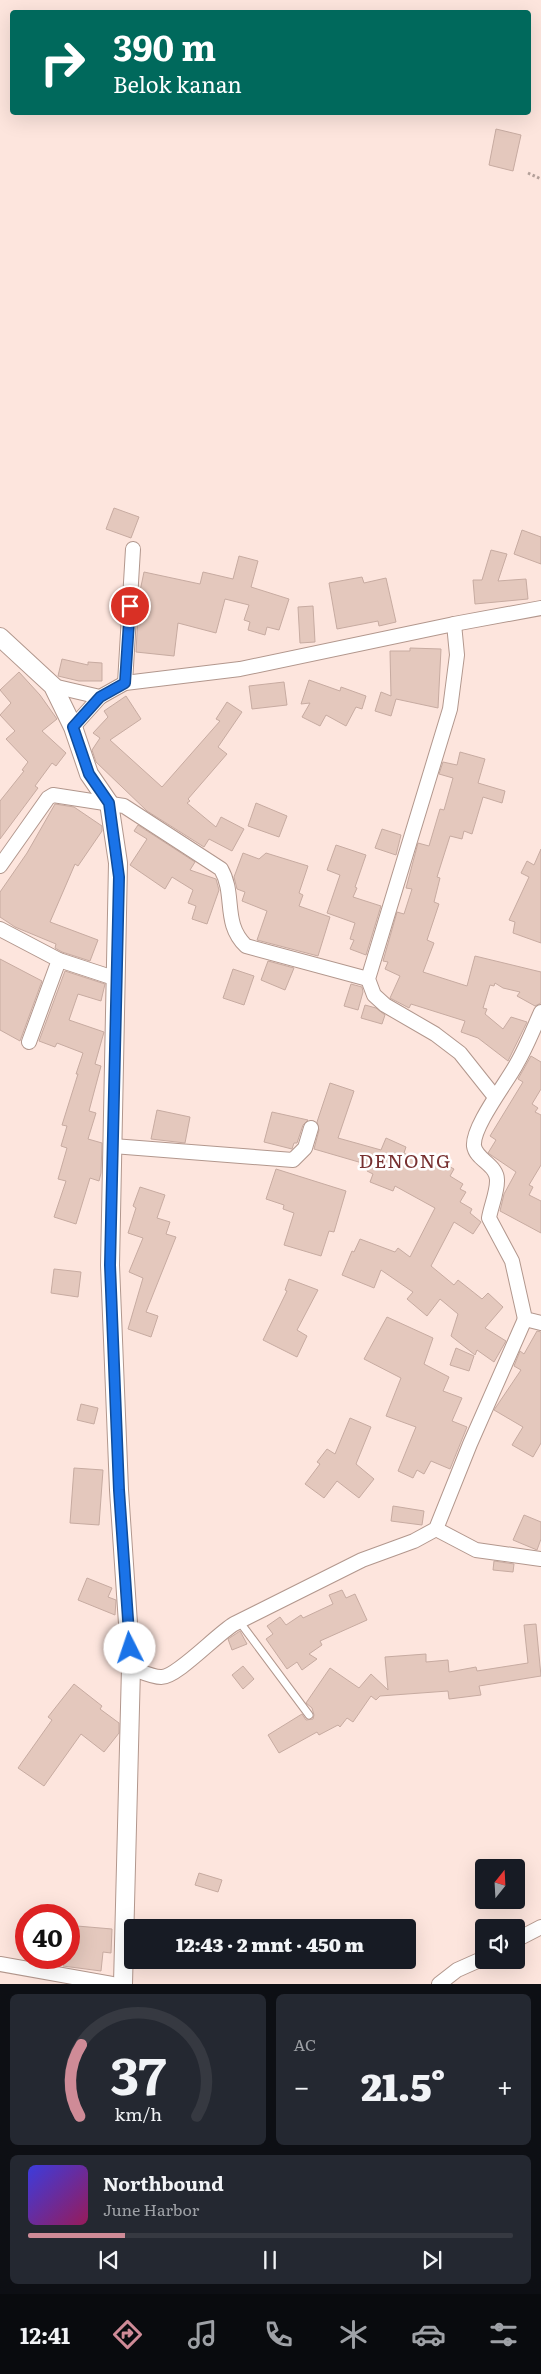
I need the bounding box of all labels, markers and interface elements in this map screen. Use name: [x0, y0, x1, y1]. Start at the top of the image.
text: 390 m: [113, 20, 216, 72]
icon: right: [30, 30, 95, 95]
text: Belok kanan: [113, 67, 242, 100]
pin: [109, 585, 151, 627]
icon: arrive: [116, 592, 144, 620]
district label: DENONG: [359, 1146, 451, 1174]
position arrow: [103, 1621, 155, 1673]
north arrow: [475, 1859, 525, 1909]
map controls: [475, 1859, 525, 1969]
speed limit sign: 40: [15, 1904, 80, 1969]
button: sound: [475, 1919, 525, 1969]
text: 12:43 · 2 mnt · 450 m: [176, 1930, 364, 1958]
text: AC: [294, 2032, 316, 2056]
text: 37: [110, 2034, 166, 2111]
text: 21.5°: [361, 2056, 446, 2113]
text: −: [294, 2064, 310, 2106]
text: +: [497, 2064, 513, 2106]
text: km/h: [114, 2100, 162, 2127]
text: Northbound: [103, 2169, 224, 2197]
text: June Harbor: [103, 2197, 199, 2221]
icon: previous: [95, 2246, 123, 2274]
icon: pause: [256, 2246, 284, 2274]
icon: next: [418, 2246, 446, 2274]
icon: directions: [110, 2317, 145, 2352]
icon: music: [185, 2317, 220, 2352]
icon: phone: [261, 2317, 296, 2352]
icon: climate: [336, 2317, 371, 2352]
icon: car: [411, 2317, 446, 2352]
icon: filters: [486, 2317, 521, 2352]
text: 12:41: [20, 2318, 70, 2351]

